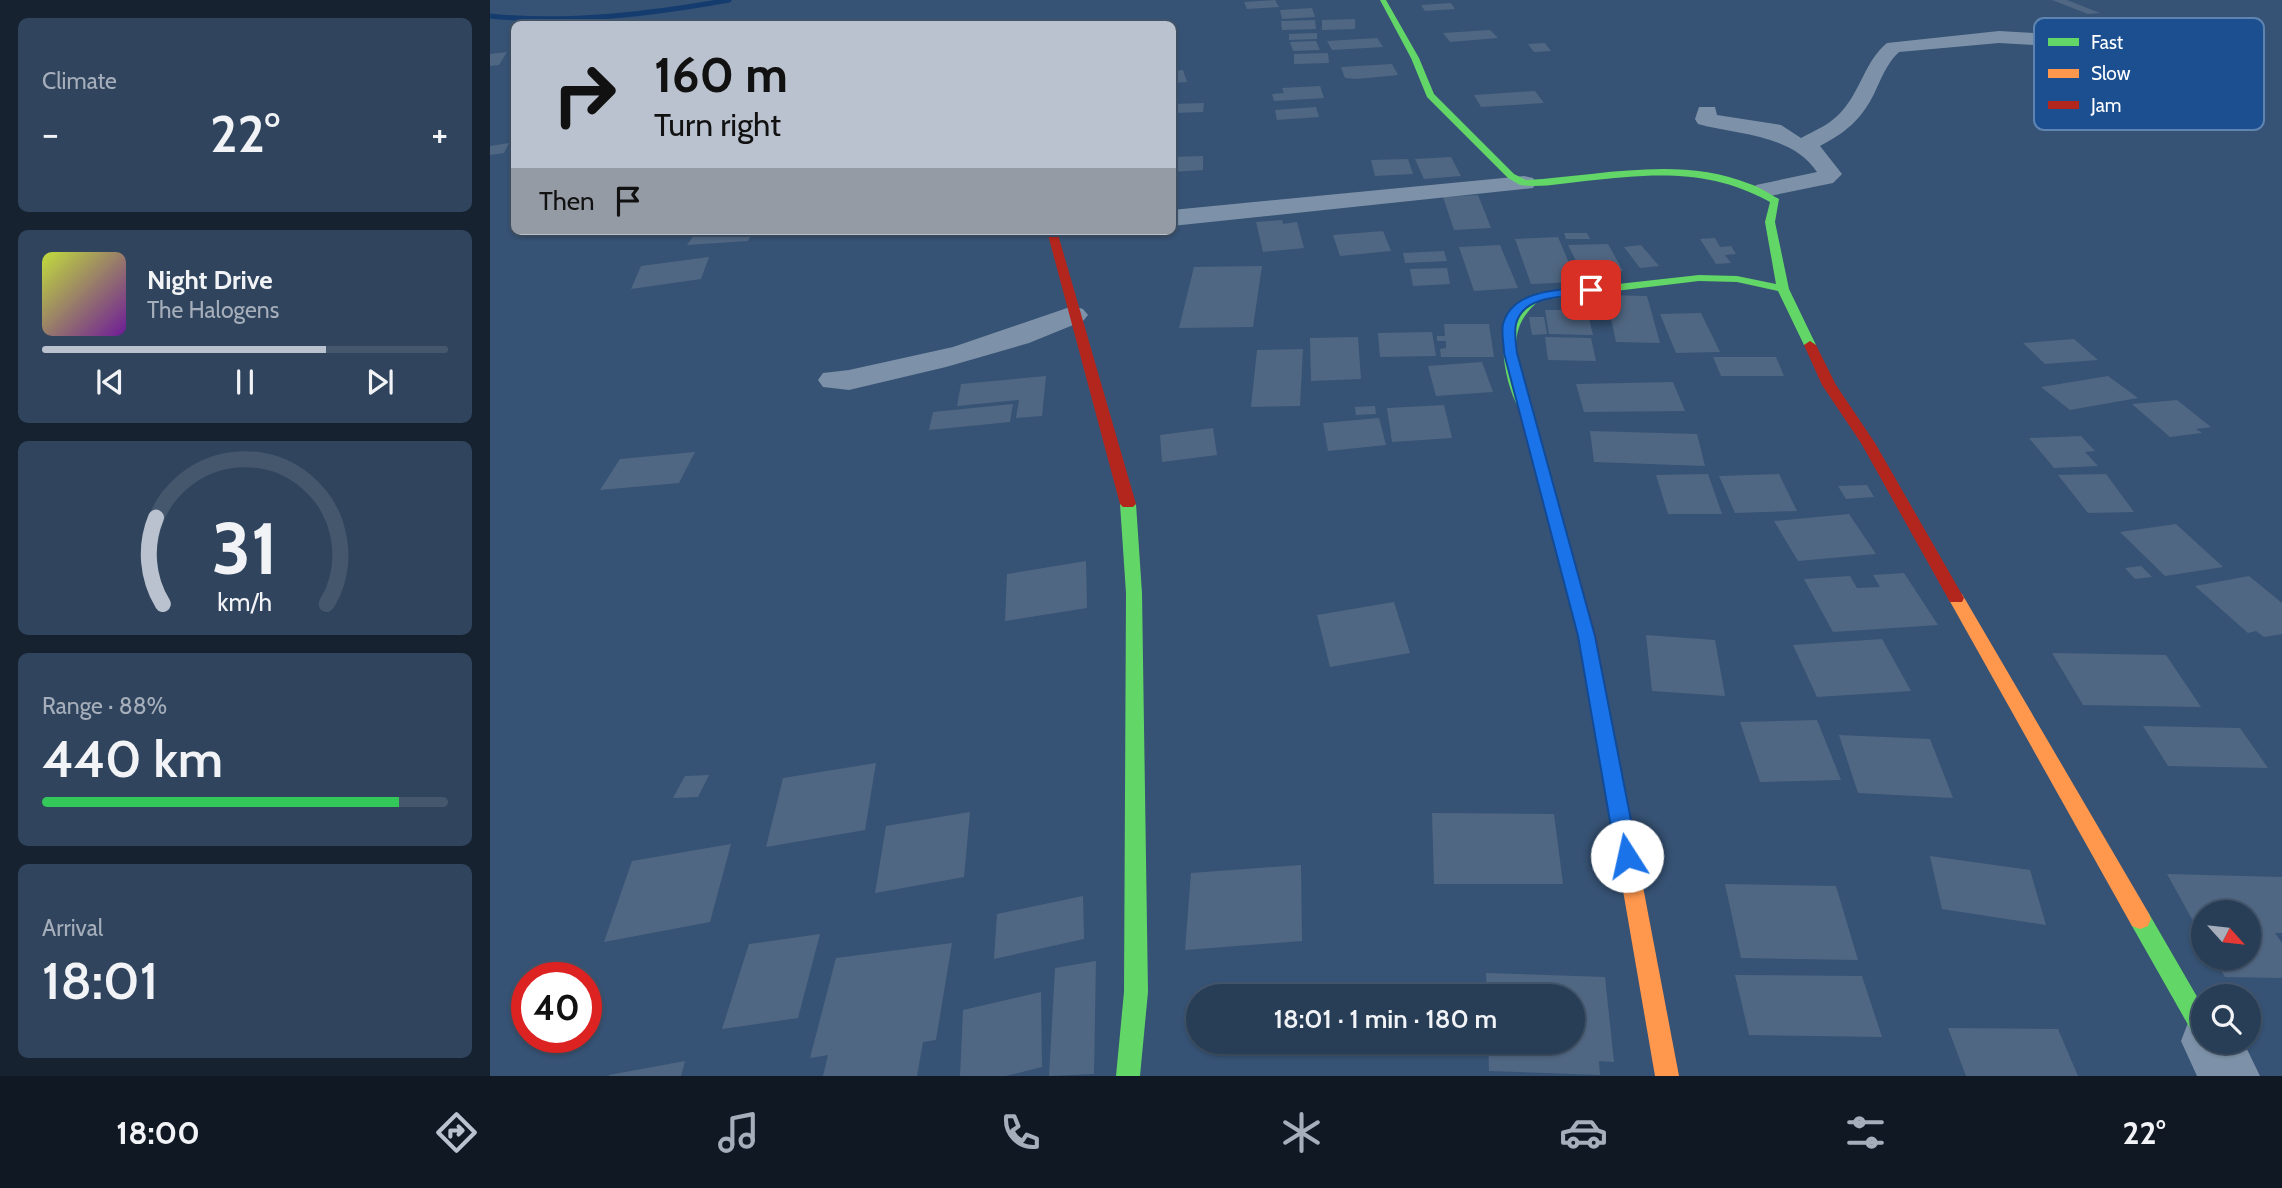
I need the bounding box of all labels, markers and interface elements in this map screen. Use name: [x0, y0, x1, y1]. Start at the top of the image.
legend: [2034, 18, 2264, 130]
text: Fast: [2091, 31, 2124, 54]
text: 160 m: [654, 45, 788, 104]
icon: right: [539, 49, 630, 140]
text: Slow: [2091, 62, 2131, 85]
text: Climate: [42, 67, 117, 95]
text: Jam: [2090, 94, 2121, 117]
text: 22°: [210, 102, 280, 165]
text: Turn right: [654, 105, 781, 144]
text: −: [42, 110, 59, 157]
text: +: [431, 110, 448, 157]
icon: arrive: [609, 182, 647, 220]
text: Then: [539, 185, 595, 217]
pin: [1561, 260, 1621, 320]
text: Night Drive: [147, 264, 273, 296]
icon: arrive: [1572, 271, 1610, 309]
text: The Halogens: [147, 296, 279, 324]
icon: previous: [91, 363, 129, 401]
icon: pause: [226, 363, 264, 401]
icon: next: [361, 363, 399, 401]
text: 31: [212, 504, 278, 592]
text: km/h: [218, 587, 272, 617]
text: Range · 88%: [42, 692, 167, 720]
text: 440 km: [42, 727, 223, 790]
position arrow: [1590, 819, 1664, 893]
north arrow: [2191, 900, 2261, 970]
map controls: [2191, 900, 2261, 1054]
text: Arrival: [42, 914, 103, 942]
text: 18:01: [42, 949, 158, 1012]
speed limit sign: 40: [511, 962, 602, 1053]
button: search: [2191, 984, 2261, 1054]
text: 18:01 · 1 min · 180 m: [1274, 1003, 1497, 1035]
icon: directions: [432, 1108, 481, 1157]
icon: music: [714, 1108, 763, 1157]
icon: phone: [996, 1108, 1045, 1157]
icon: climate: [1277, 1108, 1326, 1157]
icon: car: [1559, 1108, 1608, 1157]
icon: filters: [1841, 1108, 1890, 1157]
text: 18:00: [116, 1113, 200, 1152]
text: 22°: [2122, 1113, 2166, 1152]

